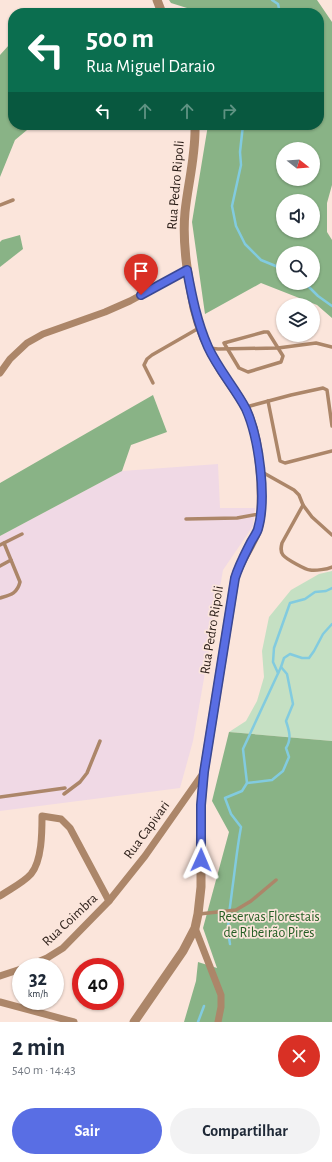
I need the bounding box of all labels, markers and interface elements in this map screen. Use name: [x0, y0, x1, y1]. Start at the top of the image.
icon: left: [20, 24, 72, 76]
text: 500 m: [86, 25, 154, 53]
text: Rua Miguel Daraio: [86, 58, 215, 76]
icon: left: [92, 100, 114, 122]
icon: ahead: [134, 100, 156, 122]
icon: ahead: [176, 100, 198, 122]
icon: right: [218, 100, 240, 122]
street label: Rua Pedro Ripoli: [165, 140, 187, 230]
north arrow: [276, 142, 320, 186]
map controls: [276, 142, 320, 342]
button: sound: [276, 194, 320, 238]
button: search: [276, 246, 320, 290]
pin: [124, 254, 158, 295]
icon: arrive: [130, 260, 152, 282]
button: layers: [276, 298, 320, 342]
street label: Rua Pedro Ripoli: [198, 585, 226, 675]
street label: Rua Capivari: [121, 799, 173, 861]
position arrow: [180, 839, 222, 881]
street label: Rua Coimbra: [40, 891, 101, 949]
park label: Reservas Florestais de Ribeirão Pires: [218, 910, 320, 940]
speed limit sign: 40: [72, 958, 124, 1010]
text: 32: [29, 969, 47, 989]
text: km/h: [28, 989, 48, 999]
button: close: [278, 1035, 320, 1077]
text: 2 min: [12, 1036, 65, 1060]
text: 540 m · 14:43: [12, 1064, 76, 1077]
button: Sair: [12, 1108, 162, 1154]
button: Compartilhar: [170, 1108, 320, 1154]

